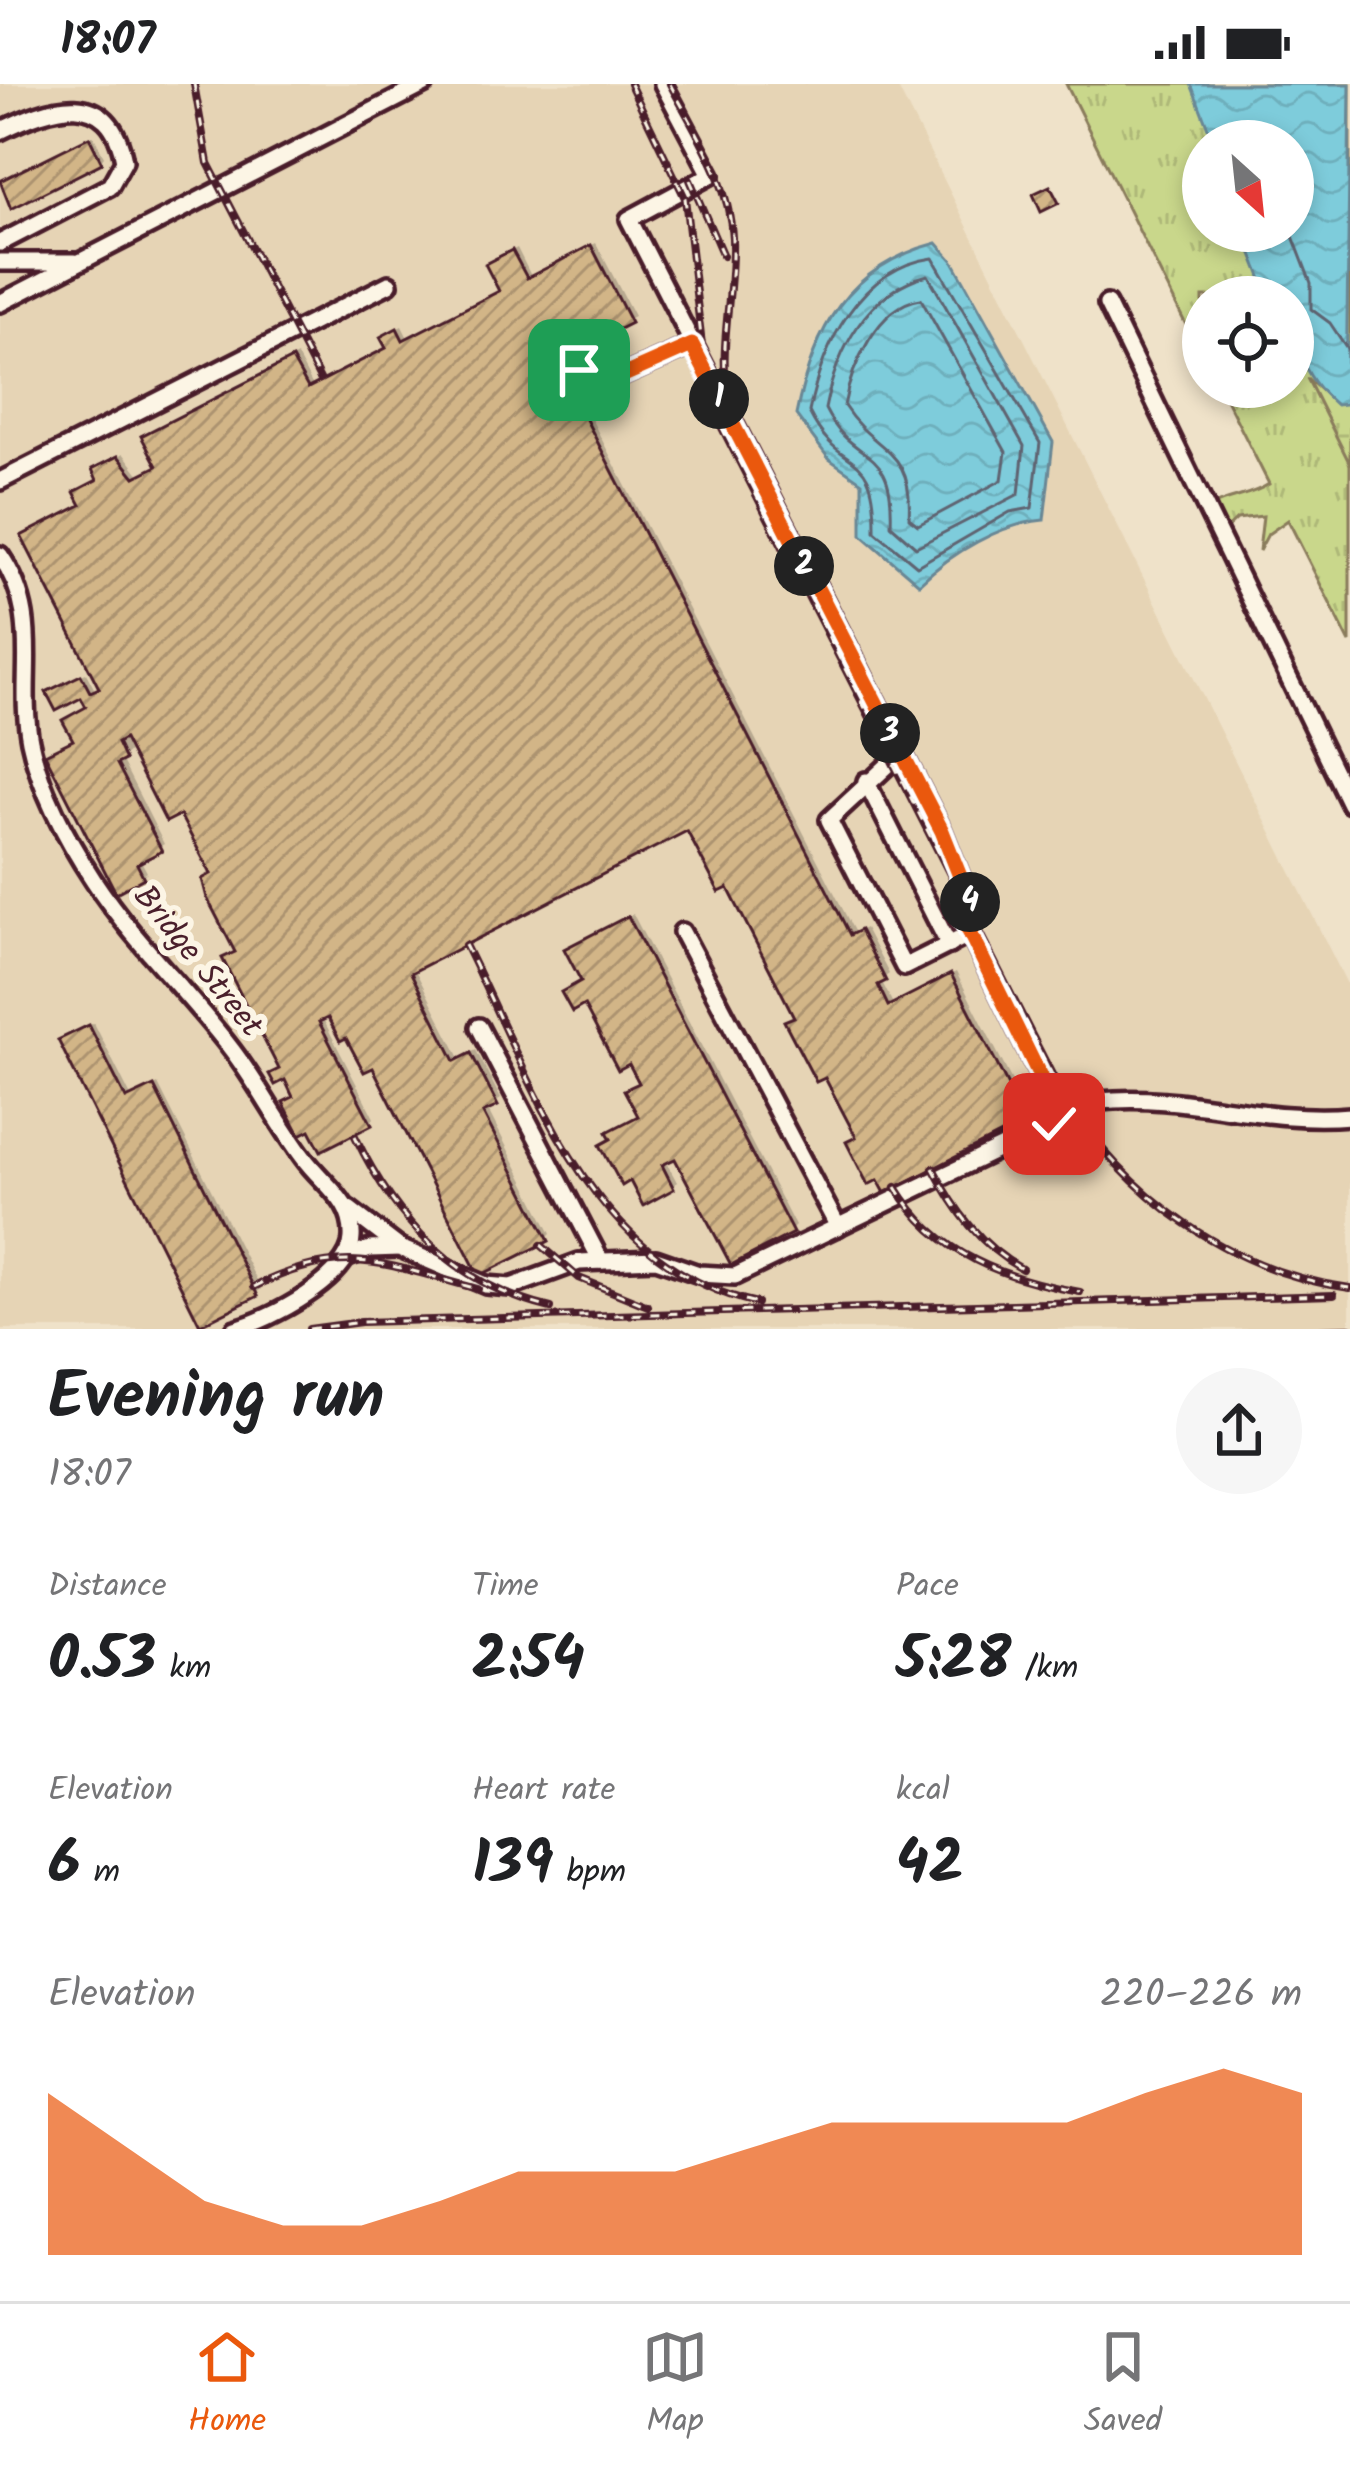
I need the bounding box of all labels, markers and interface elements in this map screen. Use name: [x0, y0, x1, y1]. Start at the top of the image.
text: 18:07: [60, 6, 156, 78]
north arrow: [1182, 120, 1314, 252]
map controls: [1182, 120, 1314, 408]
button: locate: [1182, 276, 1314, 408]
pin: [528, 319, 630, 421]
icon: arrive: [546, 337, 612, 403]
pin: 1: [689, 369, 749, 429]
text: 1: [714, 372, 724, 425]
pin: 2: [774, 536, 834, 596]
text: 2: [794, 539, 814, 592]
pin: 3: [860, 703, 920, 763]
text: 3: [881, 706, 899, 759]
pin: 4: [940, 872, 1000, 932]
street label: Bridge Street: [119, 874, 276, 1051]
text: 4: [961, 875, 979, 928]
pin: [1003, 1073, 1105, 1175]
icon: check: [1021, 1091, 1087, 1157]
text: Evening run: [48, 1347, 384, 1452]
button: share: [1176, 1368, 1302, 1494]
text: 18:07: [48, 1445, 131, 1507]
text: Distance: [48, 1561, 167, 1614]
text: Time: [472, 1561, 539, 1614]
text: Pace: [896, 1561, 959, 1614]
text: 0.53: [48, 1614, 156, 1710]
text: 2:54: [472, 1614, 585, 1710]
text: 5:28: [896, 1614, 1012, 1710]
text: km: [156, 1643, 211, 1696]
text: /km: [1012, 1643, 1078, 1696]
text: Elevation: [48, 1765, 173, 1818]
text: Heart rate: [472, 1765, 615, 1818]
text: kcal: [896, 1765, 950, 1818]
text: 6: [48, 1818, 81, 1914]
text: 139: [472, 1818, 553, 1914]
text: 42: [896, 1818, 964, 1914]
text: m: [81, 1847, 120, 1900]
text: bpm: [553, 1847, 626, 1900]
text: Elevation: [48, 1965, 196, 2027]
text: 220–226 m: [1100, 1965, 1302, 2027]
tab: Home: [188, 2324, 266, 2449]
tab: Map: [642, 2324, 708, 2449]
tab: Saved: [1084, 2324, 1162, 2449]

